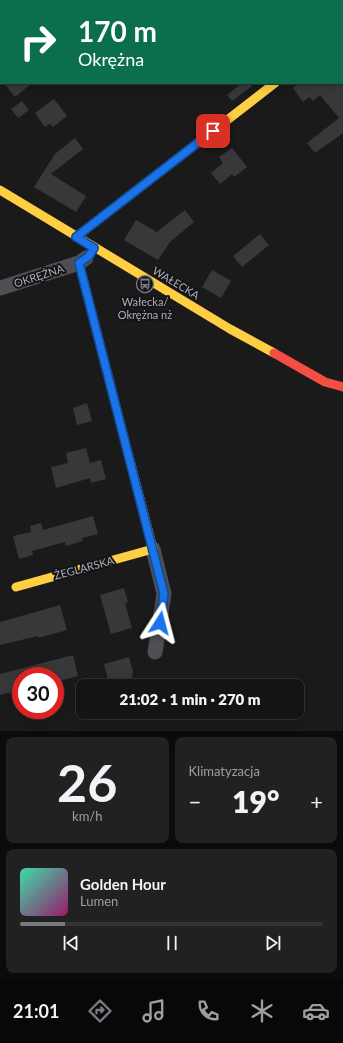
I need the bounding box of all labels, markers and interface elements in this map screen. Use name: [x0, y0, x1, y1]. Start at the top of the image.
text: 170 m: [78, 14, 157, 48]
icon: right: [12, 16, 64, 68]
text: Okrężna: [78, 48, 144, 70]
pin: [196, 114, 230, 148]
icon: arrive: [202, 120, 224, 142]
street label: OKRĘŻNA: [12, 261, 66, 290]
street label: WAŁECKA: [150, 264, 203, 302]
bus stop icon: Wałecka/ Okrężna nż: [135, 274, 155, 294]
place label: Wałecka/ Okrężna nż: [118, 295, 172, 321]
street label: ŻEGLARSKA: [52, 553, 116, 582]
position arrow: [139, 602, 181, 644]
speed limit sign: 30: [12, 667, 64, 719]
text: 21:02 · 1 min · 270 m: [119, 690, 261, 708]
text: 26: [57, 751, 117, 813]
text: Klimatyzacja: [189, 763, 260, 779]
text: 19°: [232, 783, 279, 819]
text: −: [189, 788, 201, 815]
text: +: [310, 788, 323, 815]
text: km/h: [72, 808, 102, 824]
text: Golden Hour: [80, 875, 166, 893]
text: Lumen: [80, 893, 118, 909]
icon: previous: [60, 932, 82, 954]
icon: pause: [161, 932, 183, 954]
icon: next: [262, 932, 284, 954]
icon: directions: [86, 997, 114, 1025]
icon: music: [140, 997, 168, 1025]
icon: phone: [194, 997, 222, 1025]
icon: climate: [248, 997, 276, 1025]
icon: car: [302, 997, 330, 1025]
text: 21:01: [13, 1000, 59, 1022]

